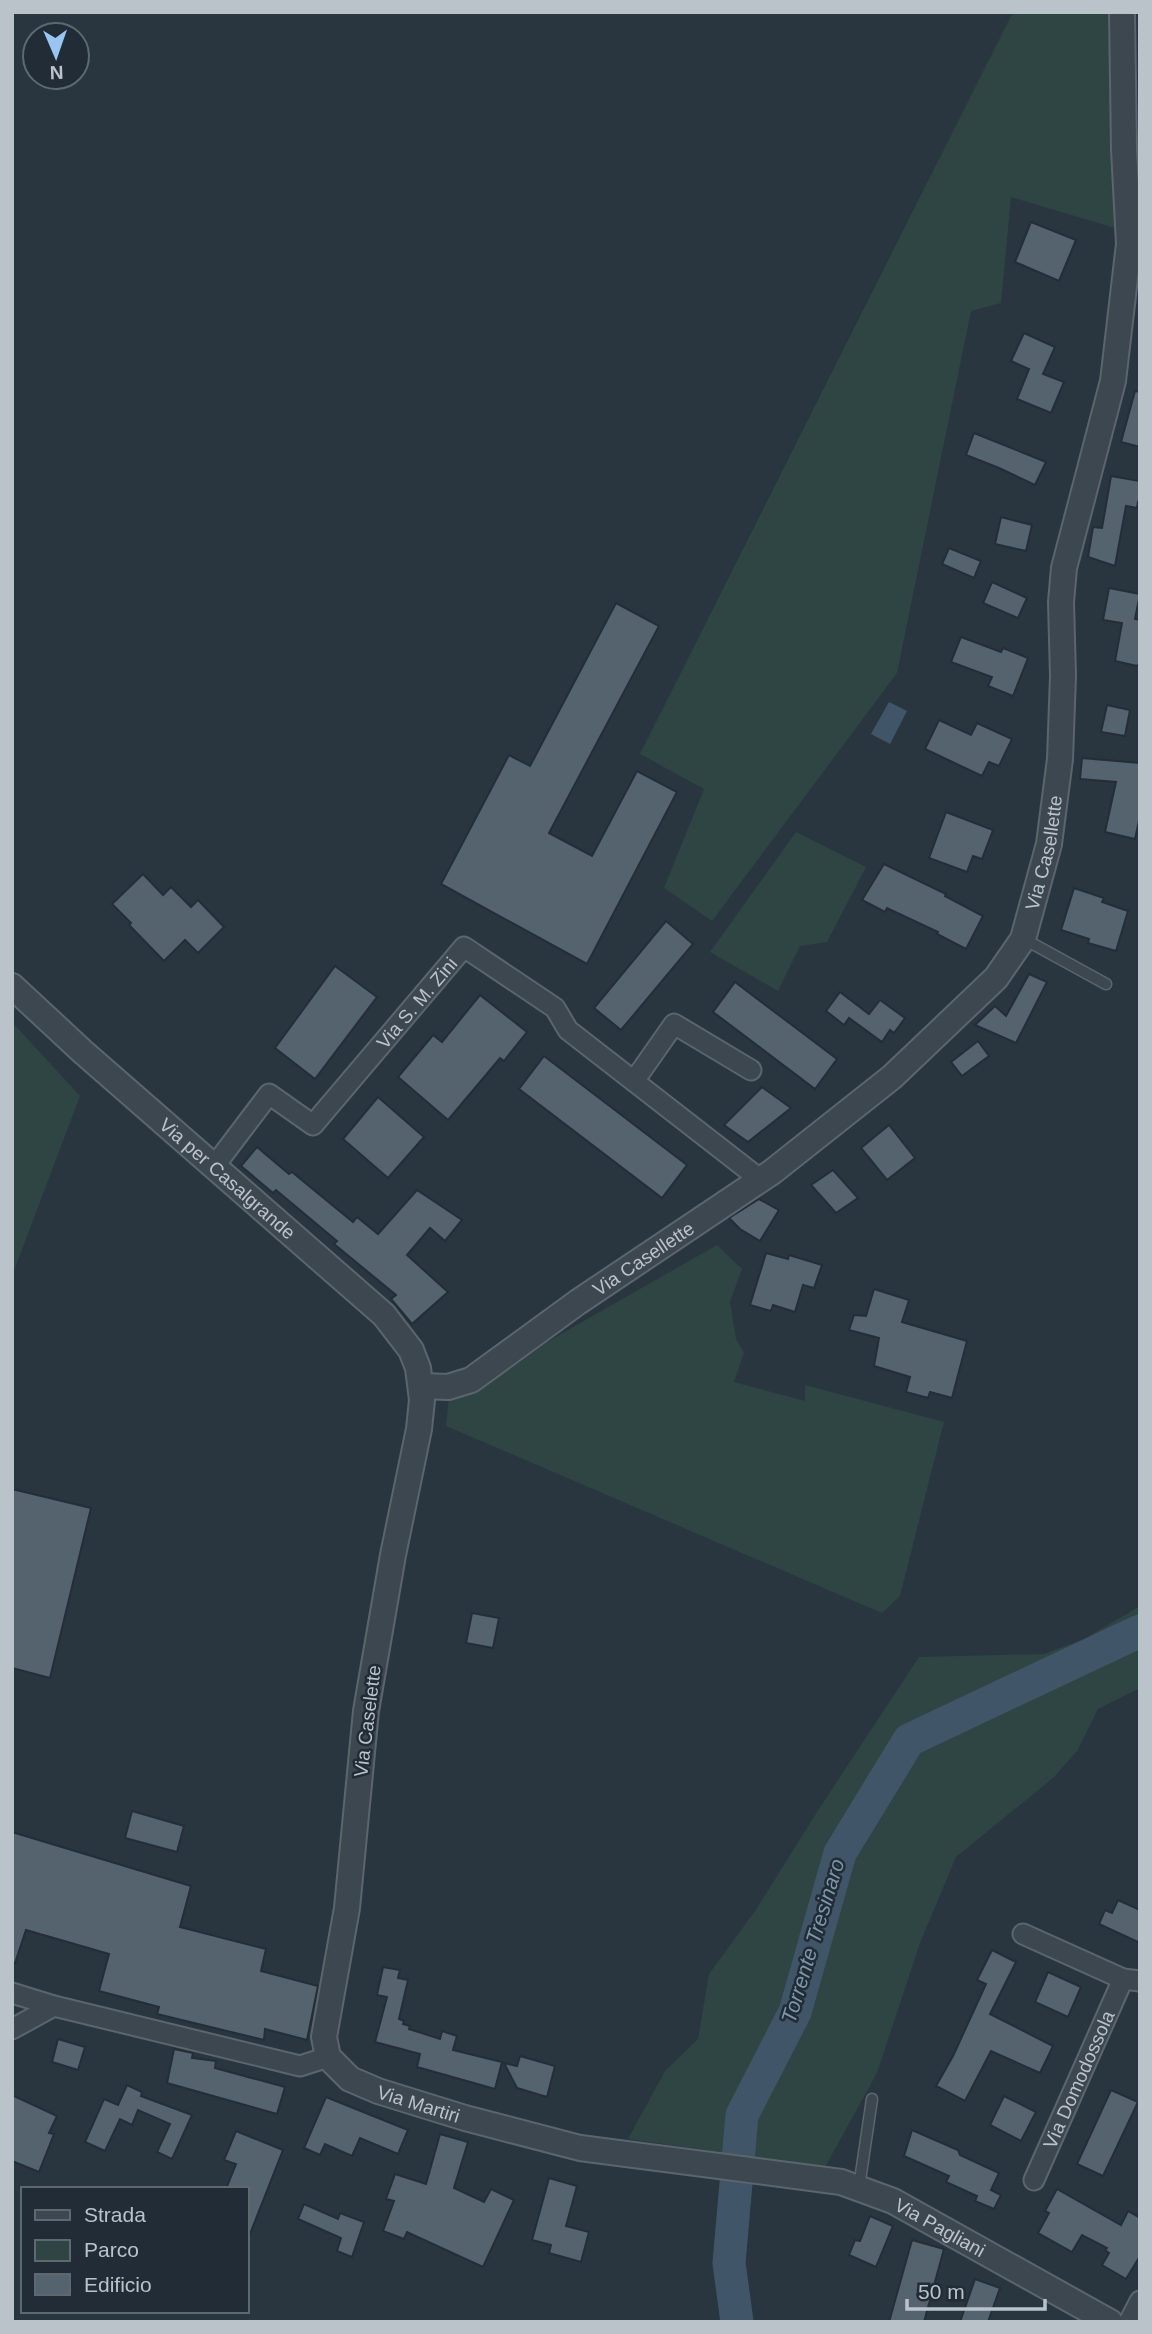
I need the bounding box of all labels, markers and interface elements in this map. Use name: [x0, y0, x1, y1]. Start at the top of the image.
north arrow: [21, 21, 91, 91]
text: N: [49, 62, 64, 83]
street label: Via Casellette: [1021, 794, 1066, 913]
street label: Via S. M. Zini: [373, 953, 462, 1053]
street label: Via per Casalgrande: [155, 1114, 299, 1244]
street label: Via Casellette: [589, 1217, 698, 1300]
street label: Via Caselette: [350, 1664, 385, 1778]
water label: Torrente Tresinaro: [777, 1856, 849, 2026]
street label: Via Domodossola: [1039, 2007, 1119, 2152]
street label: Via Martiri: [375, 2081, 462, 2127]
legend: [21, 2187, 248, 2313]
street label: Via Pagliani: [891, 2194, 989, 2261]
text: Strada: [84, 2203, 146, 2226]
text: Parco: [84, 2238, 139, 2261]
scale bar: [907, 2268, 1045, 2312]
text: Edificio: [84, 2273, 152, 2296]
text: 50 m: [918, 2280, 965, 2303]

